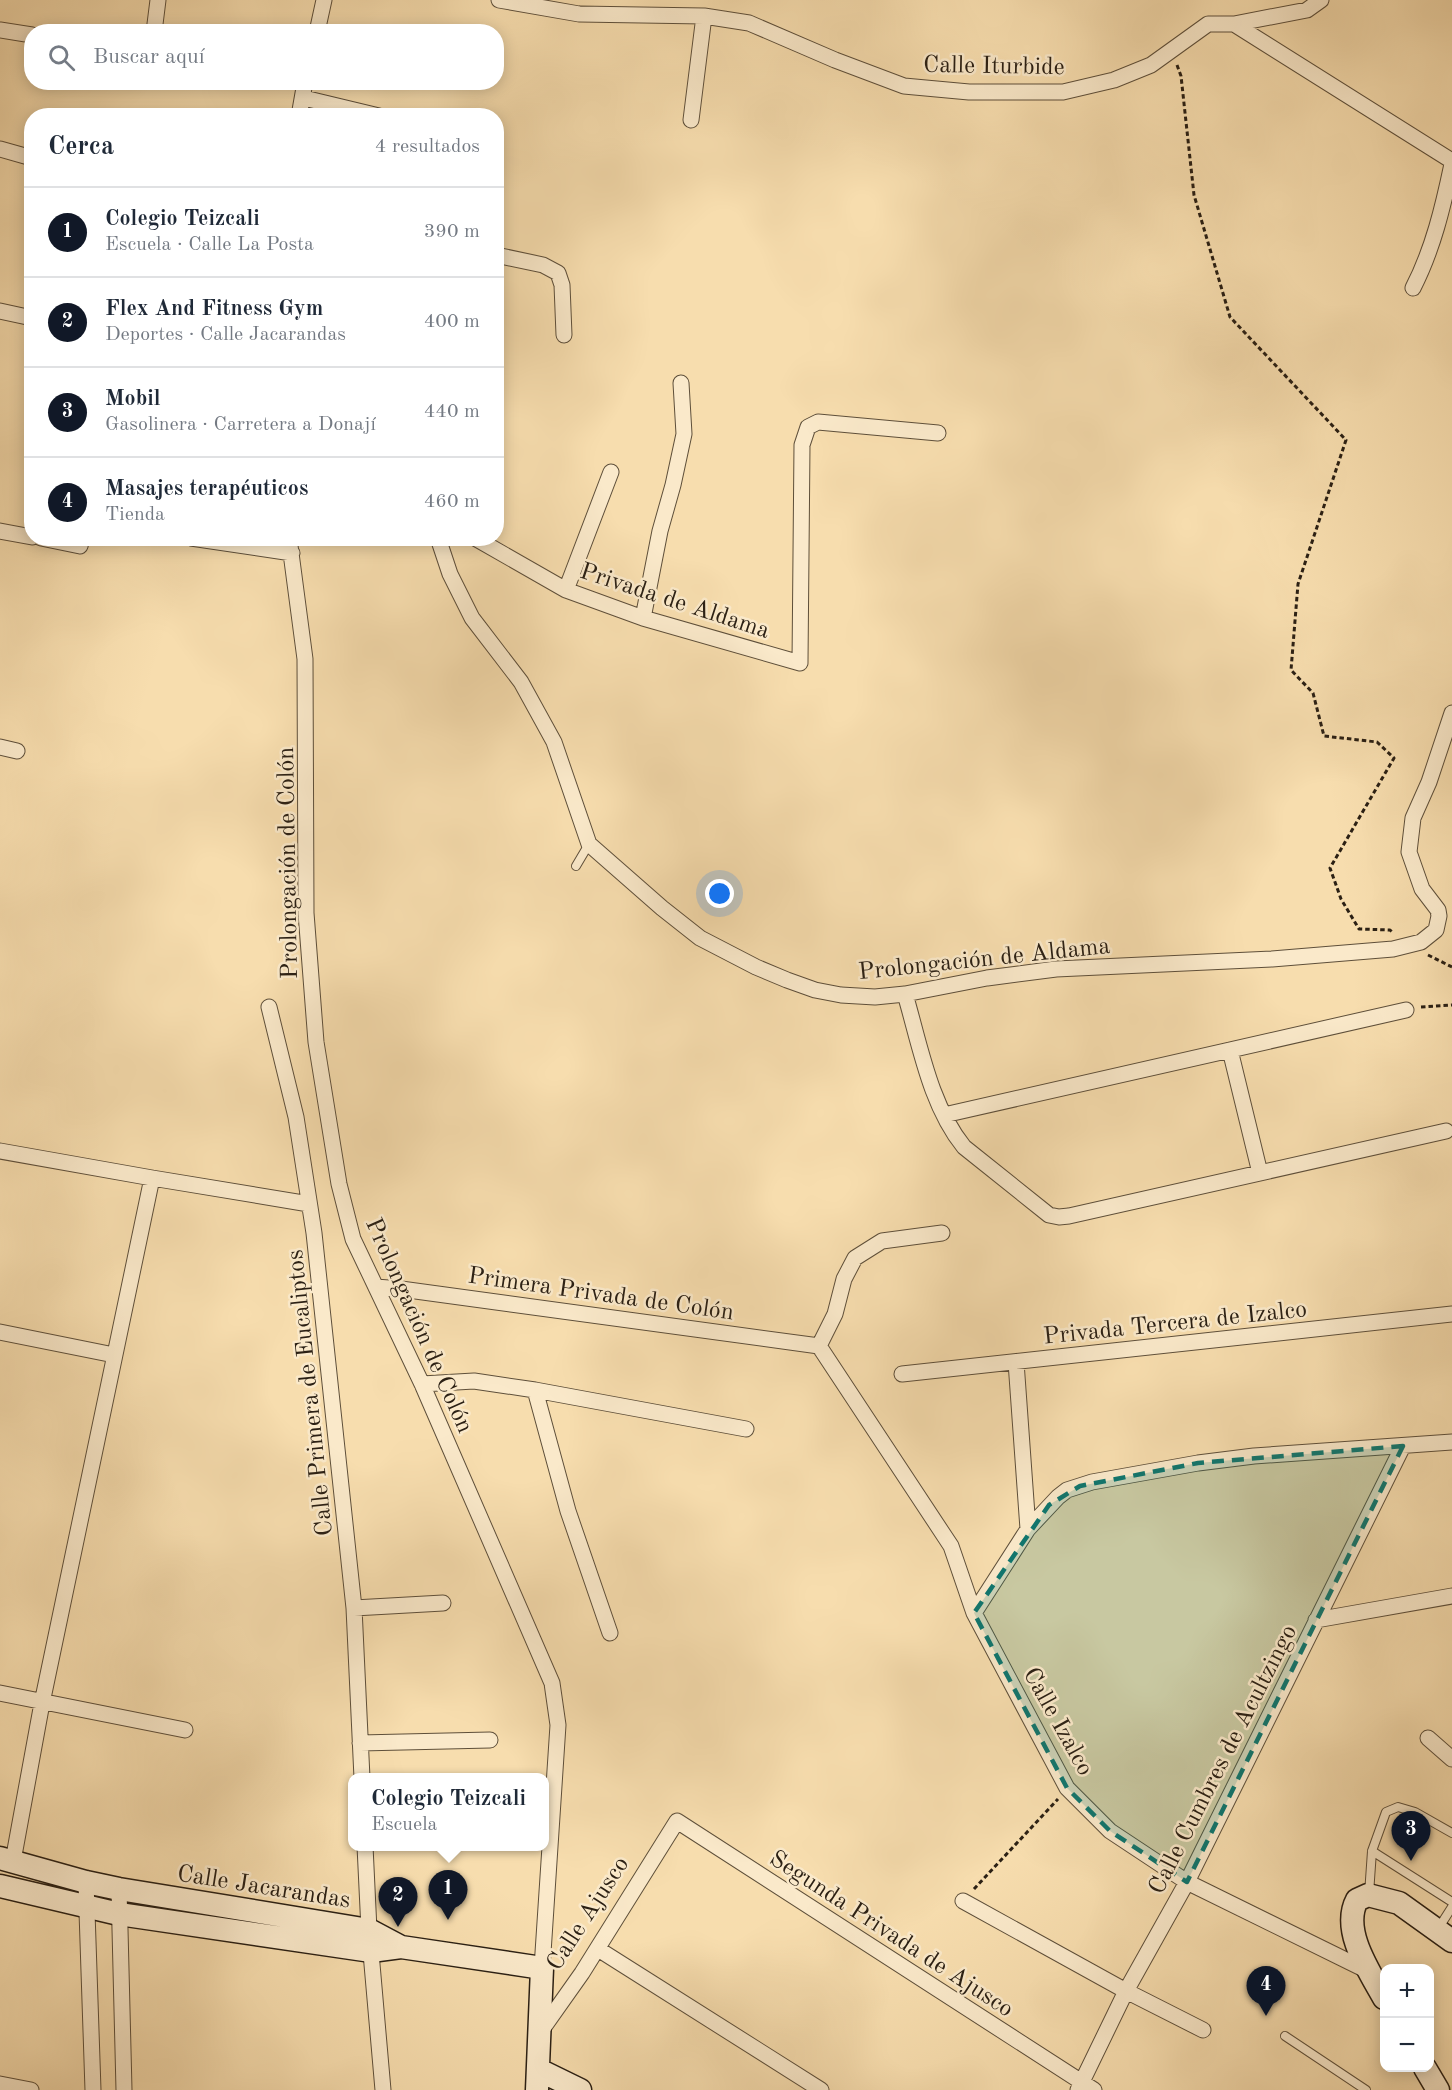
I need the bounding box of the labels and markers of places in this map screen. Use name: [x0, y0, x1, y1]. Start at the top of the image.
pin: 3: [1392, 1812, 1430, 1861]
pin: 1: [428, 1870, 468, 1920]
pin: 2: [378, 1878, 418, 1927]
pin: 4: [1246, 1966, 1286, 2016]

